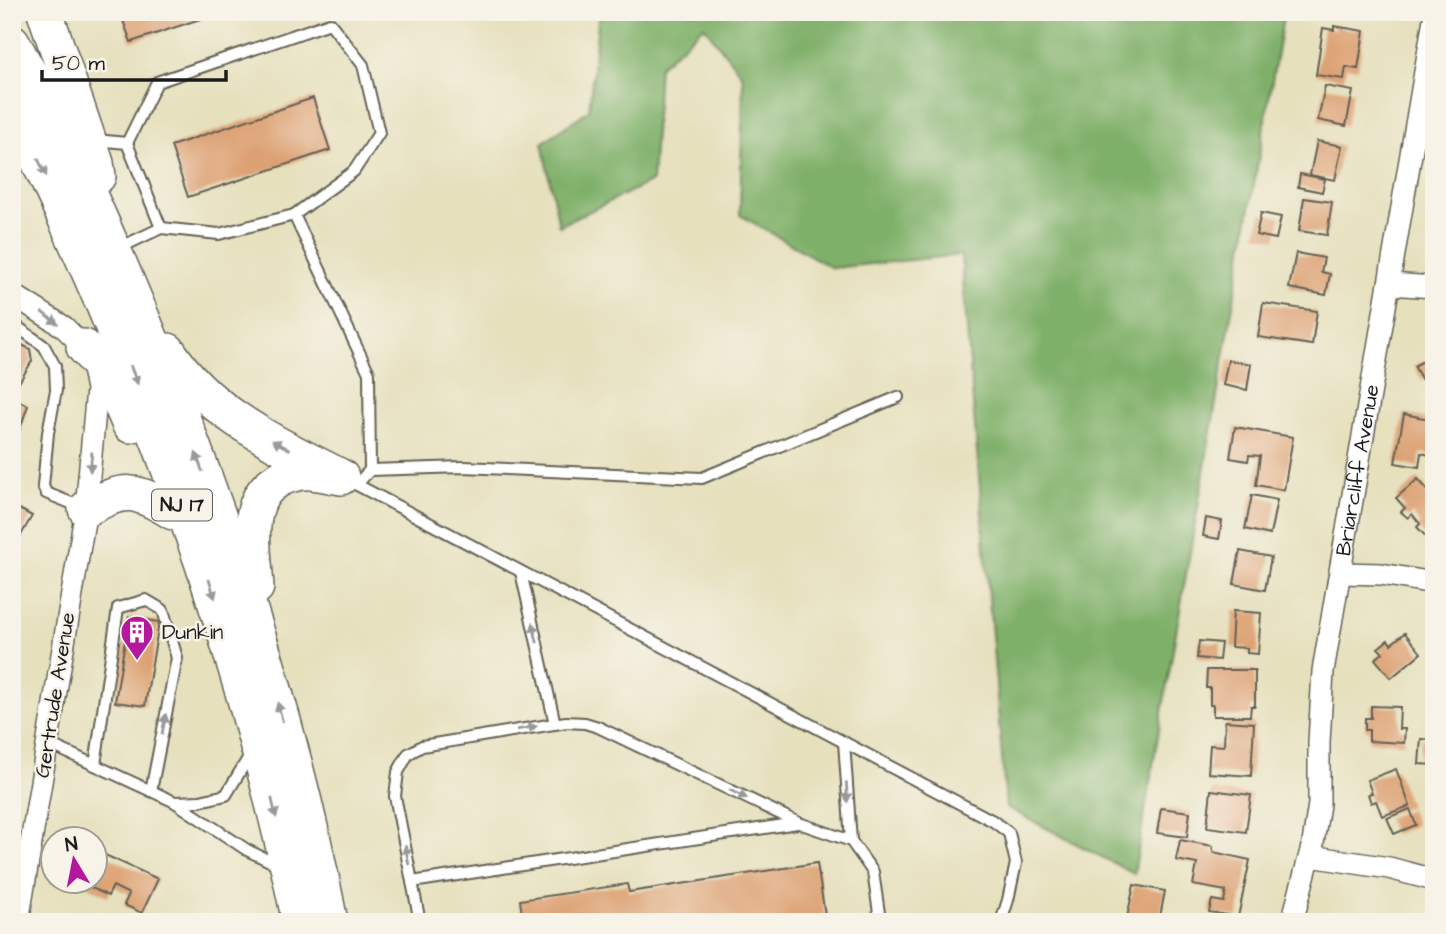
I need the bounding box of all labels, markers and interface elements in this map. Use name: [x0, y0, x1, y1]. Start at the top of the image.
scale bar: [42, 38, 226, 82]
text: 50 m: [52, 49, 106, 78]
one-way arrow: [37, 157, 48, 177]
one-way arrow: [41, 311, 59, 325]
one-way arrow: [129, 365, 140, 386]
street label: Briarcliff Avenue: [1328, 382, 1386, 558]
one-way arrow: [270, 440, 290, 452]
one-way arrow: [85, 451, 96, 473]
one-way arrow: [193, 452, 204, 473]
road number: NJ 17: [152, 490, 212, 520]
one-way arrow: [207, 579, 218, 600]
street label: Gertrude Avenue: [28, 610, 82, 780]
building icon: Dunkin: [118, 613, 156, 662]
place label: Dunkin: [162, 618, 223, 647]
one-way arrow: [529, 622, 540, 644]
one-way arrow: [274, 702, 284, 723]
one-way arrow: [159, 713, 170, 735]
one-way arrow: [516, 723, 538, 734]
one-way arrow: [842, 781, 853, 803]
one-way arrow: [728, 788, 748, 800]
one-way arrow: [268, 797, 279, 819]
north arrow: [38, 825, 108, 895]
text: N: [63, 830, 80, 859]
one-way arrow: [401, 844, 412, 866]

